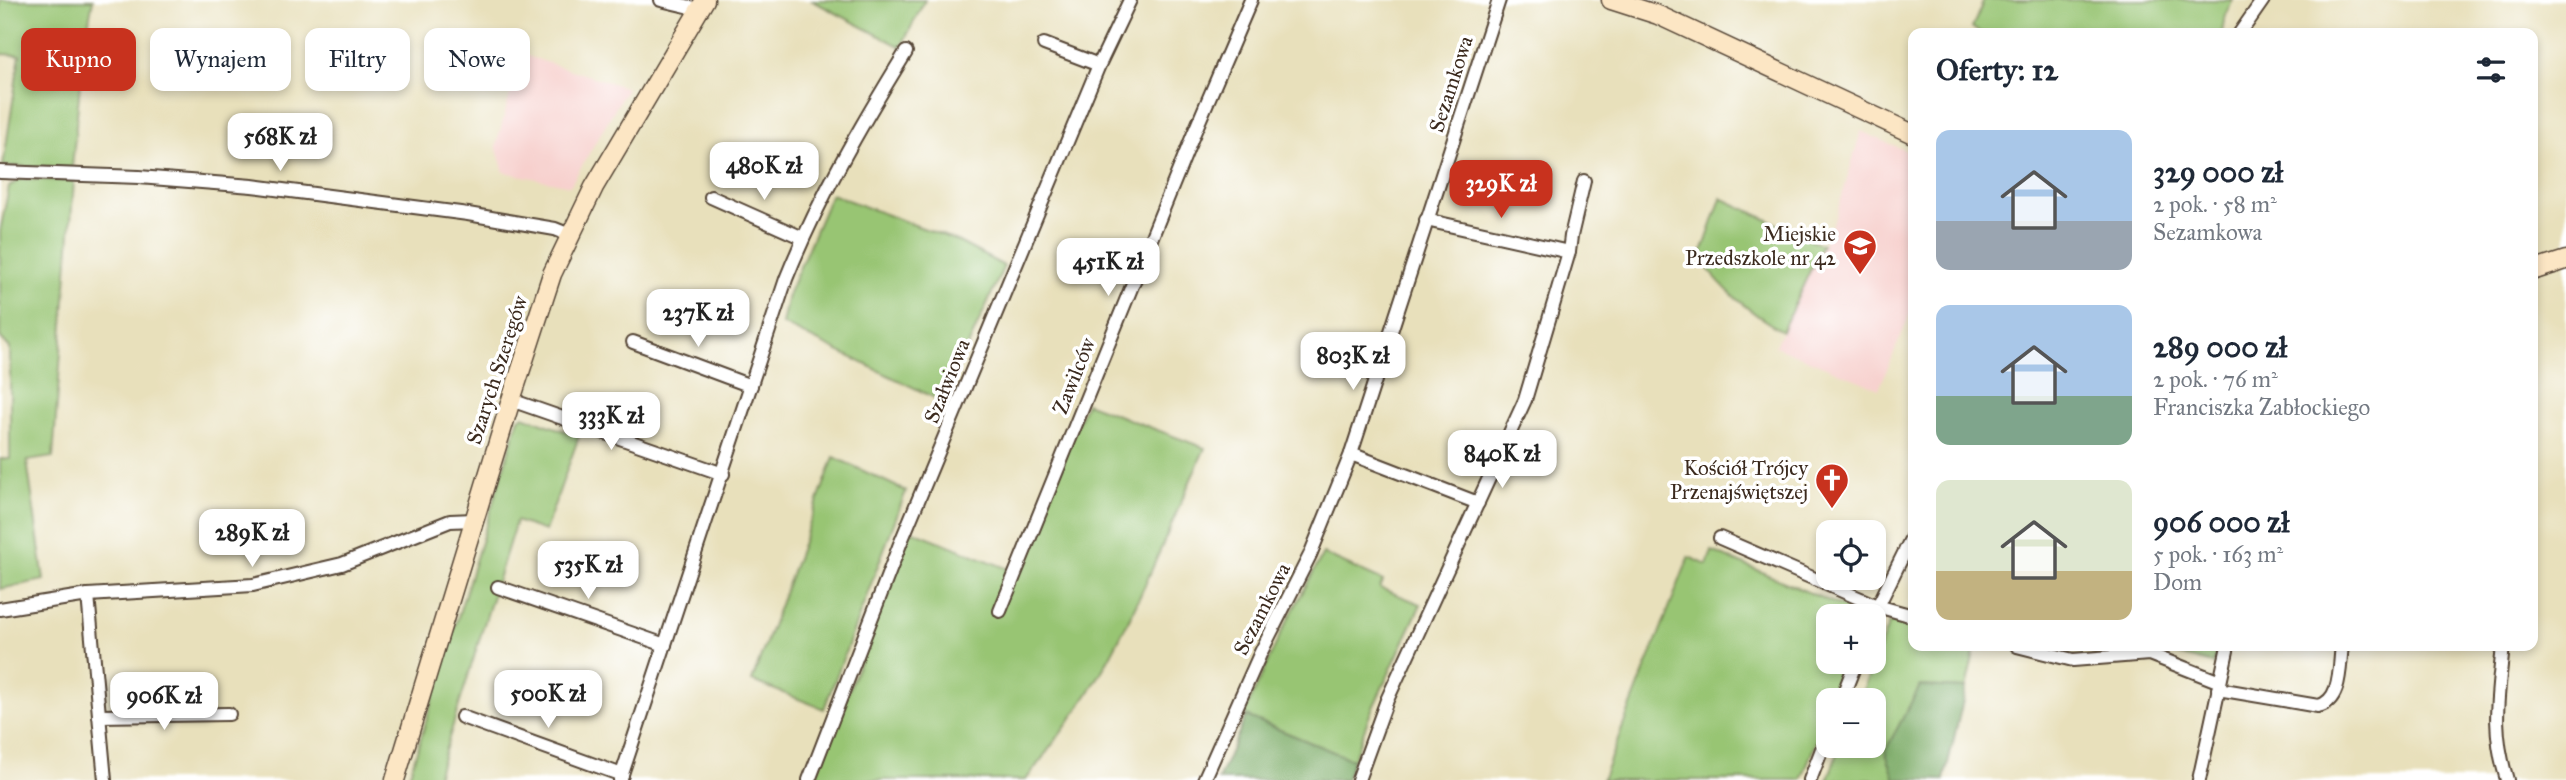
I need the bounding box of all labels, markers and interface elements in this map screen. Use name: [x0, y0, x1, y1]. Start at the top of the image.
chip: Kupno: [21, 28, 136, 91]
chip: Wynajem: [150, 28, 291, 91]
chip: Filtry: [305, 28, 410, 91]
chip: Nowe: [424, 28, 530, 91]
street label: Sezamkowa: [1423, 32, 1479, 135]
icon: filters: [2472, 51, 2510, 89]
text: Oferty: 12: [1936, 52, 2058, 88]
pin: 568K zł: [215, 114, 345, 173]
text: 568K zł: [244, 122, 316, 150]
pin: 480K zł: [699, 142, 829, 202]
text: 480K zł: [726, 151, 802, 179]
text: 329 000 zł: [2153, 154, 2283, 190]
icon: home: [1992, 158, 2076, 242]
pin: 329K zł: [1436, 160, 1566, 220]
text: 329K zł: [1465, 169, 1537, 197]
text: 2 pok. · 58 m²: [2153, 190, 2277, 218]
text: Sezamkowa: [2153, 218, 2262, 246]
place label: Miejskie Przedszkole nr 42: [1685, 221, 1837, 271]
school or university icon: Miejskie Przedszkole nr 42: [1841, 227, 1879, 276]
pin: 451K zł: [1043, 238, 1173, 298]
text: 451K zł: [1073, 247, 1143, 275]
pin: 237K zł: [633, 290, 763, 349]
street label: Szarych Szeregów: [461, 292, 533, 447]
text: 237K zł: [663, 298, 733, 326]
text: 289 000 zł: [2153, 329, 2287, 365]
pin: 803K zł: [1288, 332, 1418, 392]
icon: home: [1992, 333, 2076, 417]
street label: Zawilców: [1047, 334, 1101, 418]
street label: Szałwiowa: [918, 335, 976, 427]
text: 803K zł: [1317, 341, 1389, 369]
text: 2 pok. · 76 m²: [2153, 365, 2278, 393]
pin: 333K zł: [546, 392, 676, 452]
text: Franciszka Zabłockiego: [2153, 393, 2370, 421]
text: 333K zł: [578, 401, 644, 429]
pin: 840K zł: [1437, 430, 1567, 490]
text: 840K zł: [1464, 439, 1540, 467]
place label: Kościół Trójcy Przenajświętszej: [1670, 455, 1809, 505]
church icon: Kościół Trójcy Przenajświętszej: [1813, 461, 1851, 510]
text: 906 000 zł: [2153, 504, 2289, 540]
icon: home: [1992, 508, 2076, 592]
pin: 289K zł: [187, 510, 317, 569]
text: 289K zł: [215, 518, 289, 546]
map controls: [1816, 520, 1886, 758]
button: locate: [1816, 520, 1886, 590]
text: 5 pok. · 163 m²: [2153, 540, 2283, 568]
pin: 535K zł: [523, 542, 653, 601]
text: 535K zł: [554, 550, 622, 578]
street label: Sezamkowa: [1228, 559, 1296, 659]
text: Dom: [2153, 568, 2202, 596]
button: +: [1816, 604, 1886, 674]
pin: 500K zł: [483, 670, 613, 730]
pin: 906K zł: [99, 672, 229, 732]
text: 500K zł: [510, 679, 586, 707]
text: 906K zł: [126, 681, 202, 709]
button: −: [1816, 688, 1886, 758]

